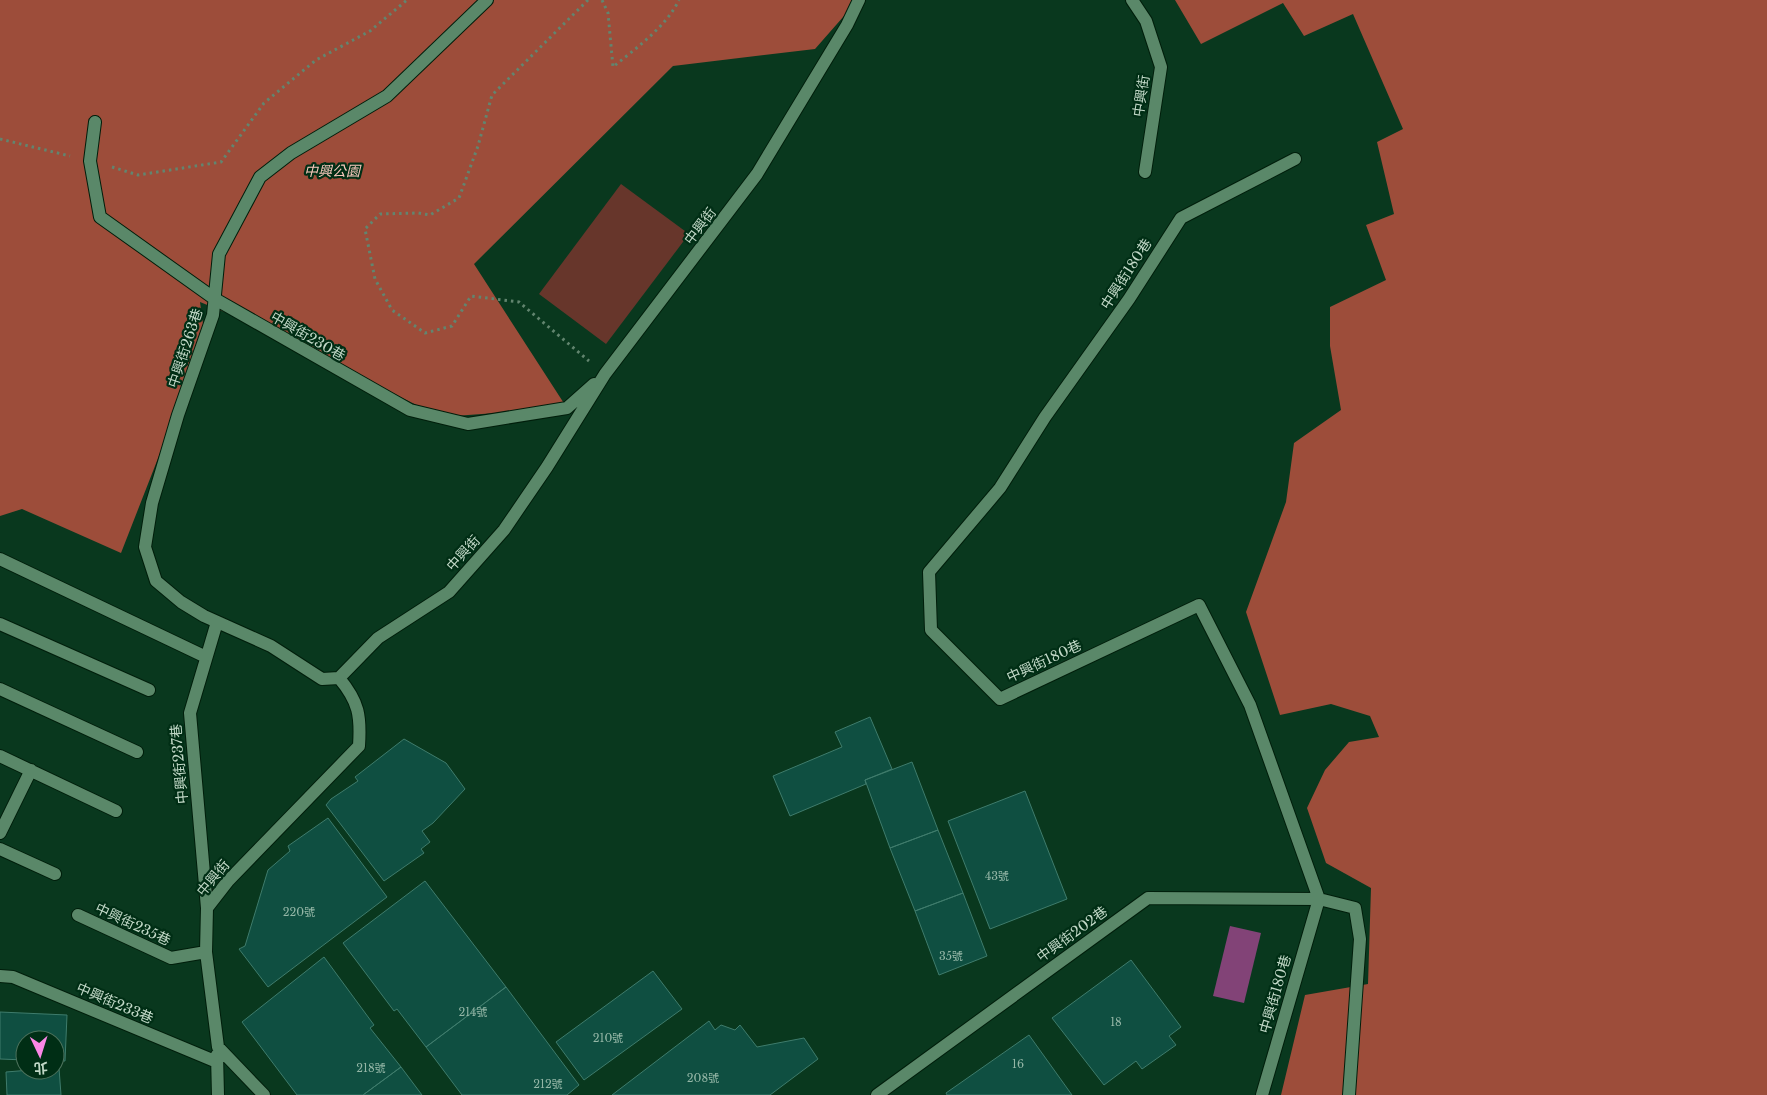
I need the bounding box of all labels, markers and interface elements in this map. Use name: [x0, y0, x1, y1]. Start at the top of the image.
street label: 中興街: [1129, 74, 1153, 118]
park label: 中興公園: [304, 162, 362, 180]
street label: 中興街: [680, 204, 720, 248]
street label: 中興街180巷: [1096, 235, 1156, 313]
street label: 中興街263巷: [164, 306, 206, 390]
street label: 中興街230巷: [267, 307, 349, 365]
street label: 中興街: [442, 531, 484, 575]
street label: 中興街180巷: [1004, 636, 1084, 686]
street label: 中興街237巷: [167, 723, 191, 805]
street label: 中興街: [193, 856, 233, 900]
house number: 43號: [985, 869, 1009, 883]
street label: 中興街235巷: [92, 899, 174, 949]
street label: 中興街202巷: [1033, 902, 1111, 966]
house number: 220號: [283, 905, 315, 919]
house number: 35號: [939, 949, 963, 963]
street label: 中興街180巷: [1255, 953, 1295, 1035]
street label: 中興街233巷: [74, 979, 156, 1027]
house number: 214號: [458, 1005, 488, 1019]
house number: 18: [1110, 1015, 1122, 1029]
north arrow: [15, 1030, 65, 1080]
house number: 210號: [593, 1031, 623, 1045]
house number: 16: [1012, 1057, 1024, 1071]
text: 北: [33, 1059, 49, 1077]
house number: 218號: [356, 1061, 386, 1075]
house number: 208號: [687, 1071, 719, 1085]
house number: 212號: [533, 1077, 563, 1091]

